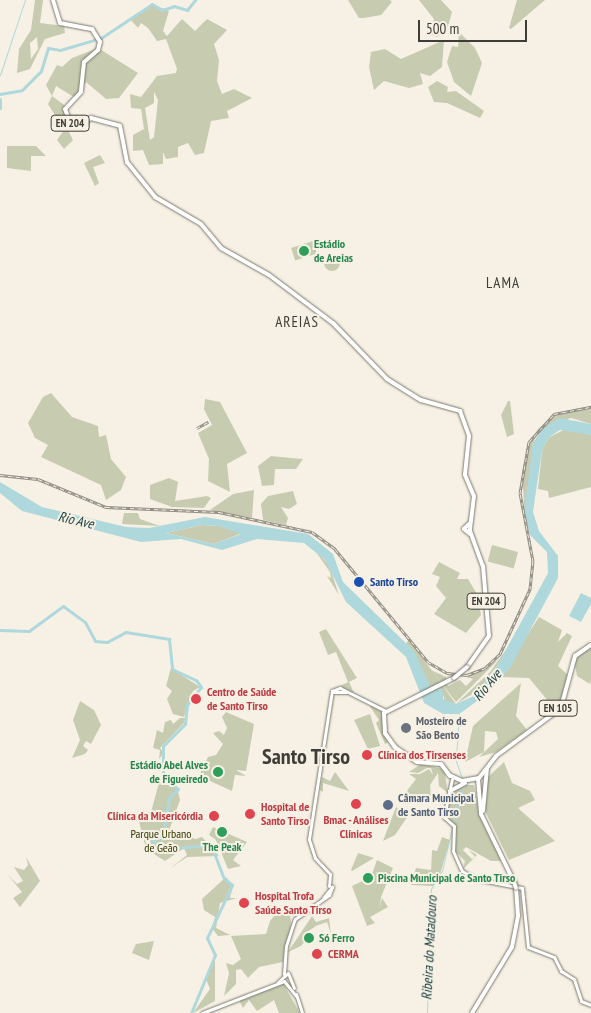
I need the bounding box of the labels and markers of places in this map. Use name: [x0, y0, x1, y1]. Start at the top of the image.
place label: Estádio de Areias: [314, 237, 353, 265]
marker: Estádio de Areias: [298, 245, 310, 257]
marker: Santo Tirso: [352, 575, 366, 589]
place label: Santo Tirso: [370, 575, 418, 589]
place label: Centro de Saúde de Santo Tirso: [207, 685, 276, 713]
marker: Centro de Saúde de Santo Tirso: [189, 692, 203, 706]
place label: Mosteiro de São Bento: [416, 714, 467, 742]
marker: Mosteiro de São Bento: [400, 722, 412, 734]
marker: Clínica dos Tirsenses: [360, 748, 374, 762]
place label: Clínica dos Tirsenses: [378, 748, 466, 762]
place label: Estádio Abel Alves de Figueiredo: [130, 758, 208, 786]
marker: Estádio Abel Alves de Figueiredo: [212, 766, 224, 778]
place label: Câmara Municipal de Santo Tirso: [398, 791, 474, 819]
marker: Bmac - Análises Clínicas: [349, 797, 363, 811]
marker: Câmara Municipal de Santo Tirso: [382, 799, 394, 811]
place label: Hospital de Santo Tirso: [261, 800, 309, 828]
marker: Hospital de Santo Tirso: [243, 807, 257, 821]
place label: Clínica da Misericórdia: [107, 809, 203, 823]
marker: Clínica da Misericórdia: [207, 809, 221, 823]
place label: Bmac - Análises Clínicas: [323, 813, 389, 841]
marker: The Peak: [216, 826, 228, 838]
place label: The Peak: [202, 840, 242, 854]
place label: Piscina Municipal de Santo Tirso: [378, 871, 516, 885]
marker: Piscina Municipal de Santo Tirso: [362, 872, 374, 884]
place label: Hospital Trofa Saúde Santo Tirso: [255, 889, 332, 917]
marker: Hospital Trofa Saúde Santo Tirso: [237, 896, 251, 910]
place label: Só Ferro: [319, 931, 355, 945]
marker: Só Ferro: [303, 932, 315, 944]
marker: CERMA: [310, 947, 324, 961]
place label: CERMA: [328, 947, 359, 961]

